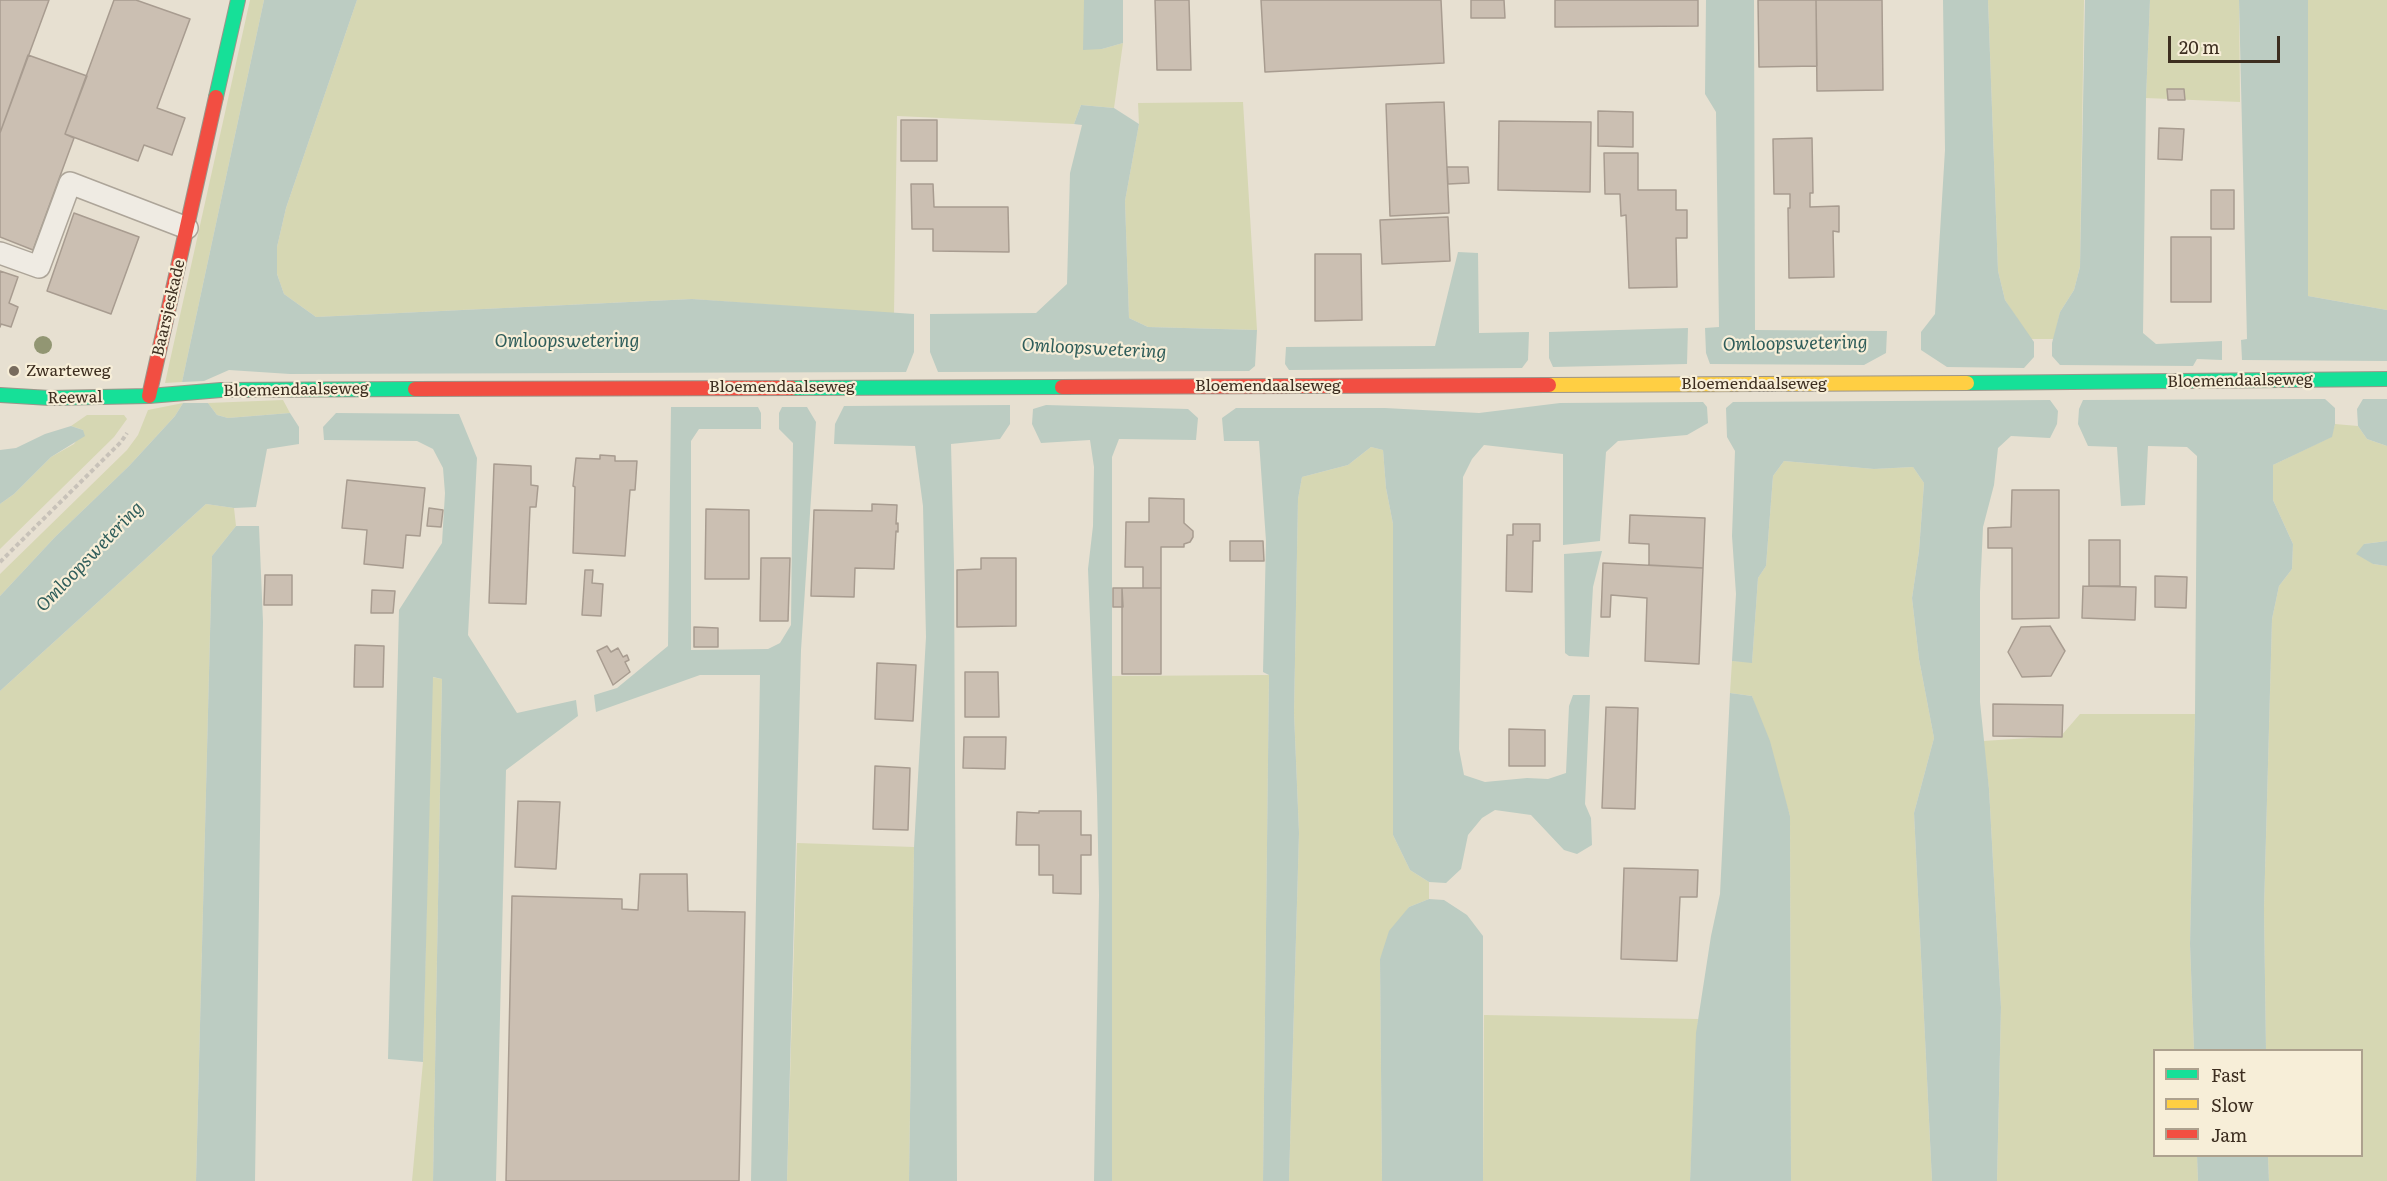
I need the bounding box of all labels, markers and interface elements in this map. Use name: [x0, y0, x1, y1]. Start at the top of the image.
scale bar: [2171, 24, 2284, 62]
text: 20 m: [2179, 33, 2220, 60]
street label: Baarsjeskade: [149, 258, 189, 358]
water label: Omloopswetering: [495, 331, 639, 353]
water label: Omloopswetering: [1722, 332, 1868, 356]
water label: Omloopswetering: [1021, 334, 1167, 364]
place label: Zwarteweg: [26, 361, 111, 381]
marker: Zwarteweg: [7, 364, 21, 378]
street label: Bloemendaalseweg: [2167, 370, 2313, 392]
street label: Bloemendaalseweg: [1681, 374, 1827, 394]
street label: Bloemendaalseweg: [1195, 376, 1341, 396]
street label: Bloemendaalseweg: [709, 377, 855, 397]
street label: Bloemendaalseweg: [223, 379, 369, 401]
street label: Reewal: [47, 388, 103, 408]
water label: Omloopswetering: [32, 497, 148, 617]
legend: [2153, 1049, 2363, 1157]
text: Fast: [2211, 1061, 2246, 1088]
text: Slow: [2211, 1091, 2253, 1118]
text: Jam: [2211, 1121, 2247, 1148]

